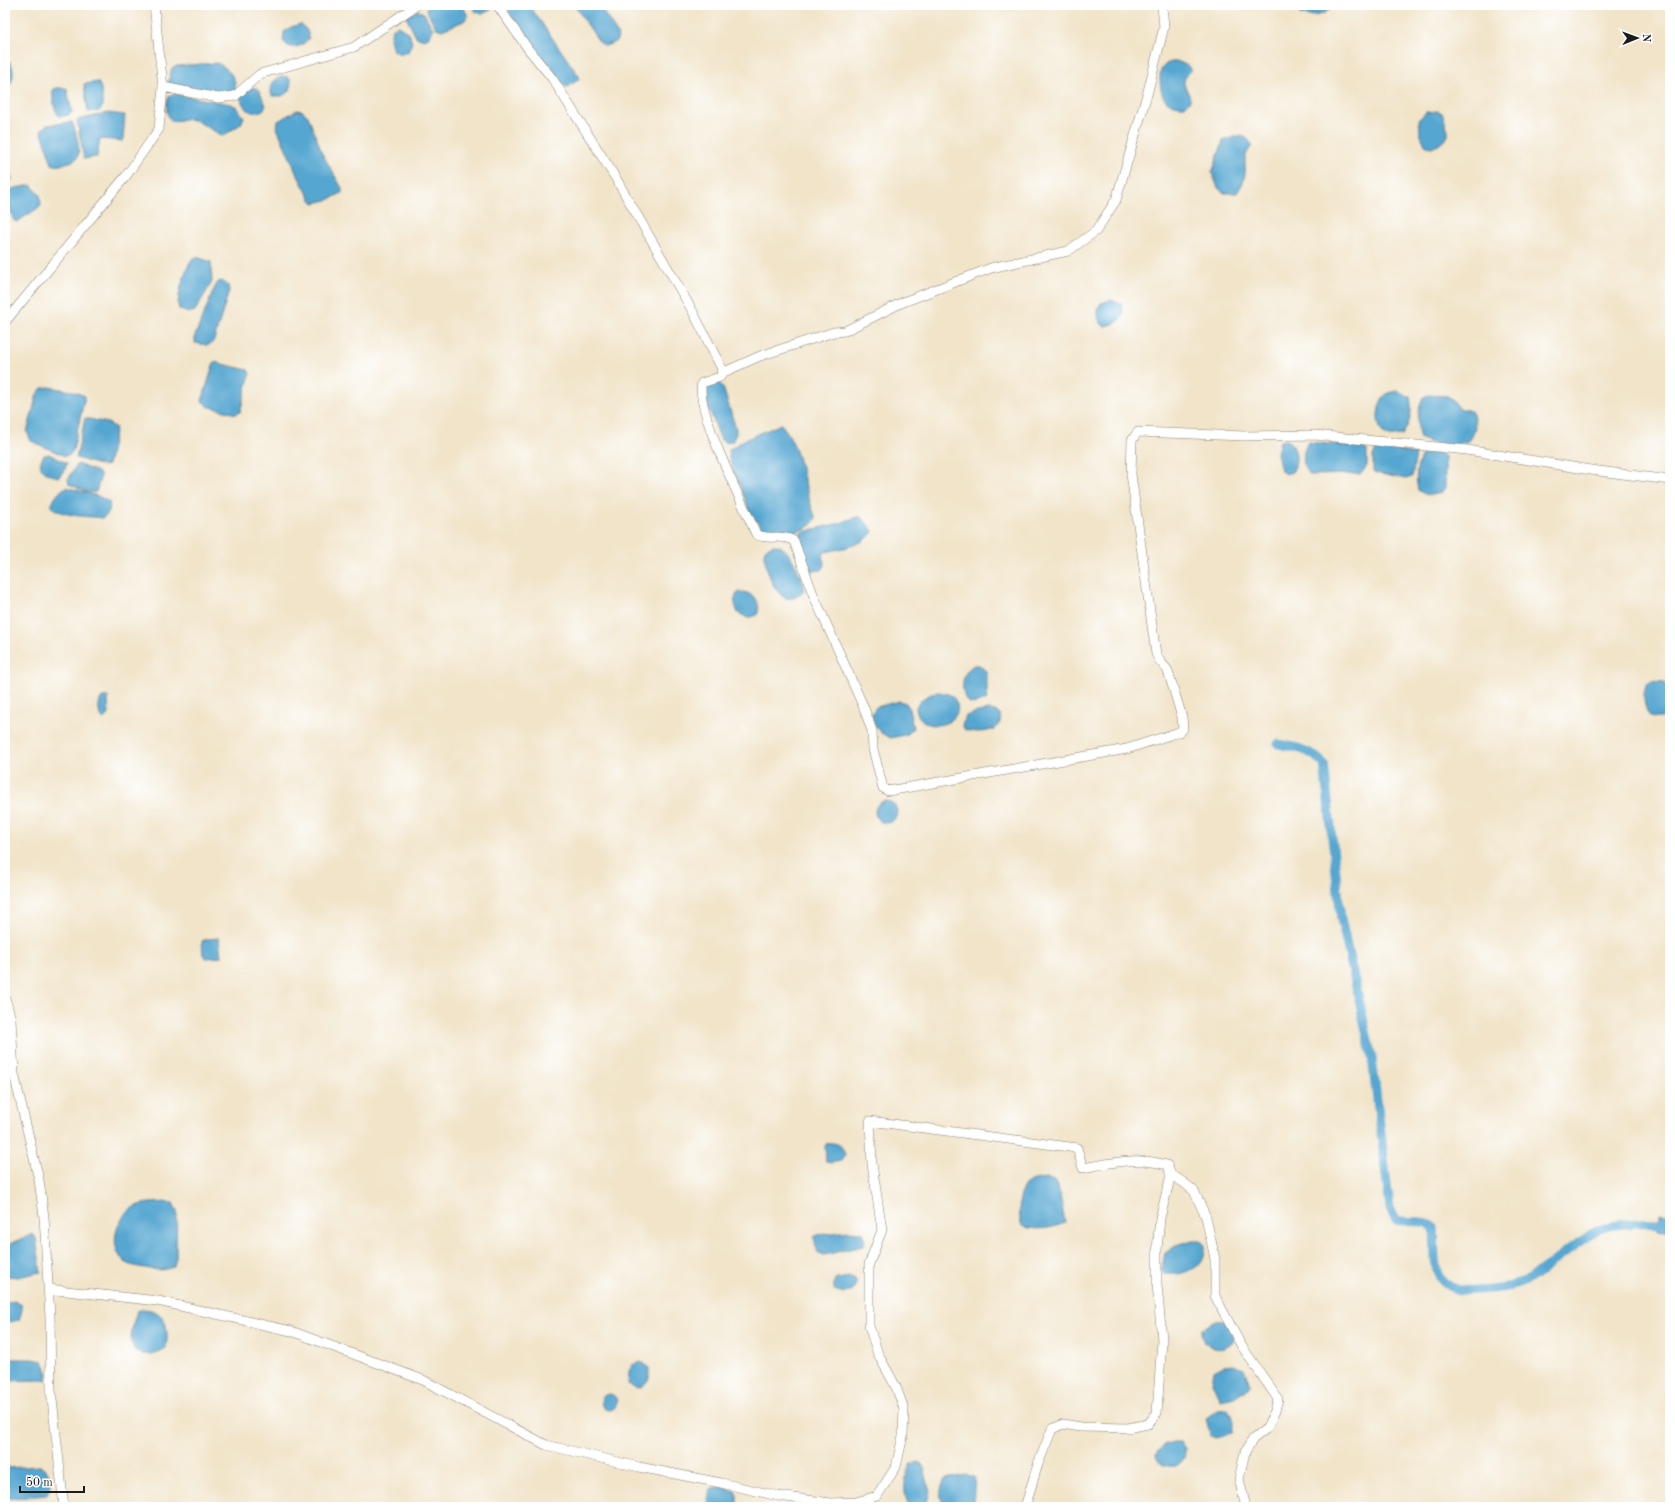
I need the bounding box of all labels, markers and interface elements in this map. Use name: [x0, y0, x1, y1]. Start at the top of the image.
north arrow: [1617, 18, 1657, 58]
text: N: [1640, 34, 1651, 43]
scale bar: [20, 1468, 84, 1494]
text: 50 m: [26, 1476, 53, 1489]

